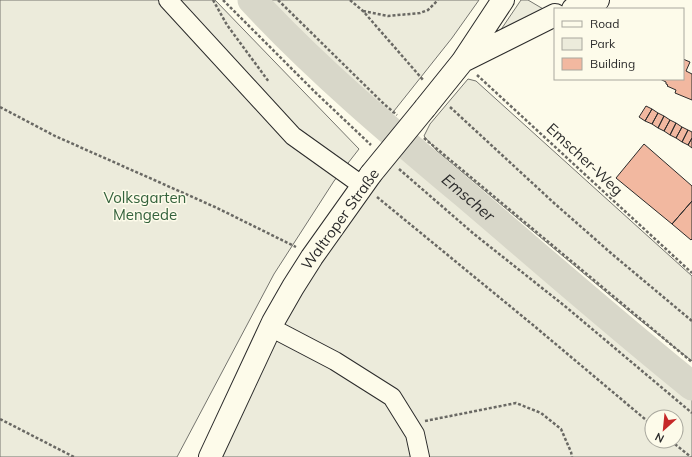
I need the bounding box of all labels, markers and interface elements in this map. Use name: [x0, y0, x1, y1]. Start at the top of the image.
legend: [554, 8, 684, 80]
text: Road: [590, 16, 619, 31]
text: Park: [590, 36, 616, 51]
text: Building: [590, 56, 635, 71]
street label: Emscher-Weg: [543, 119, 627, 199]
street label: Waltroper Straße: [297, 165, 383, 273]
water label: Emscher: [438, 169, 500, 226]
park label: Volksgarten Mengede: [104, 188, 186, 224]
north arrow: [644, 409, 684, 449]
text: N: [653, 430, 666, 446]

